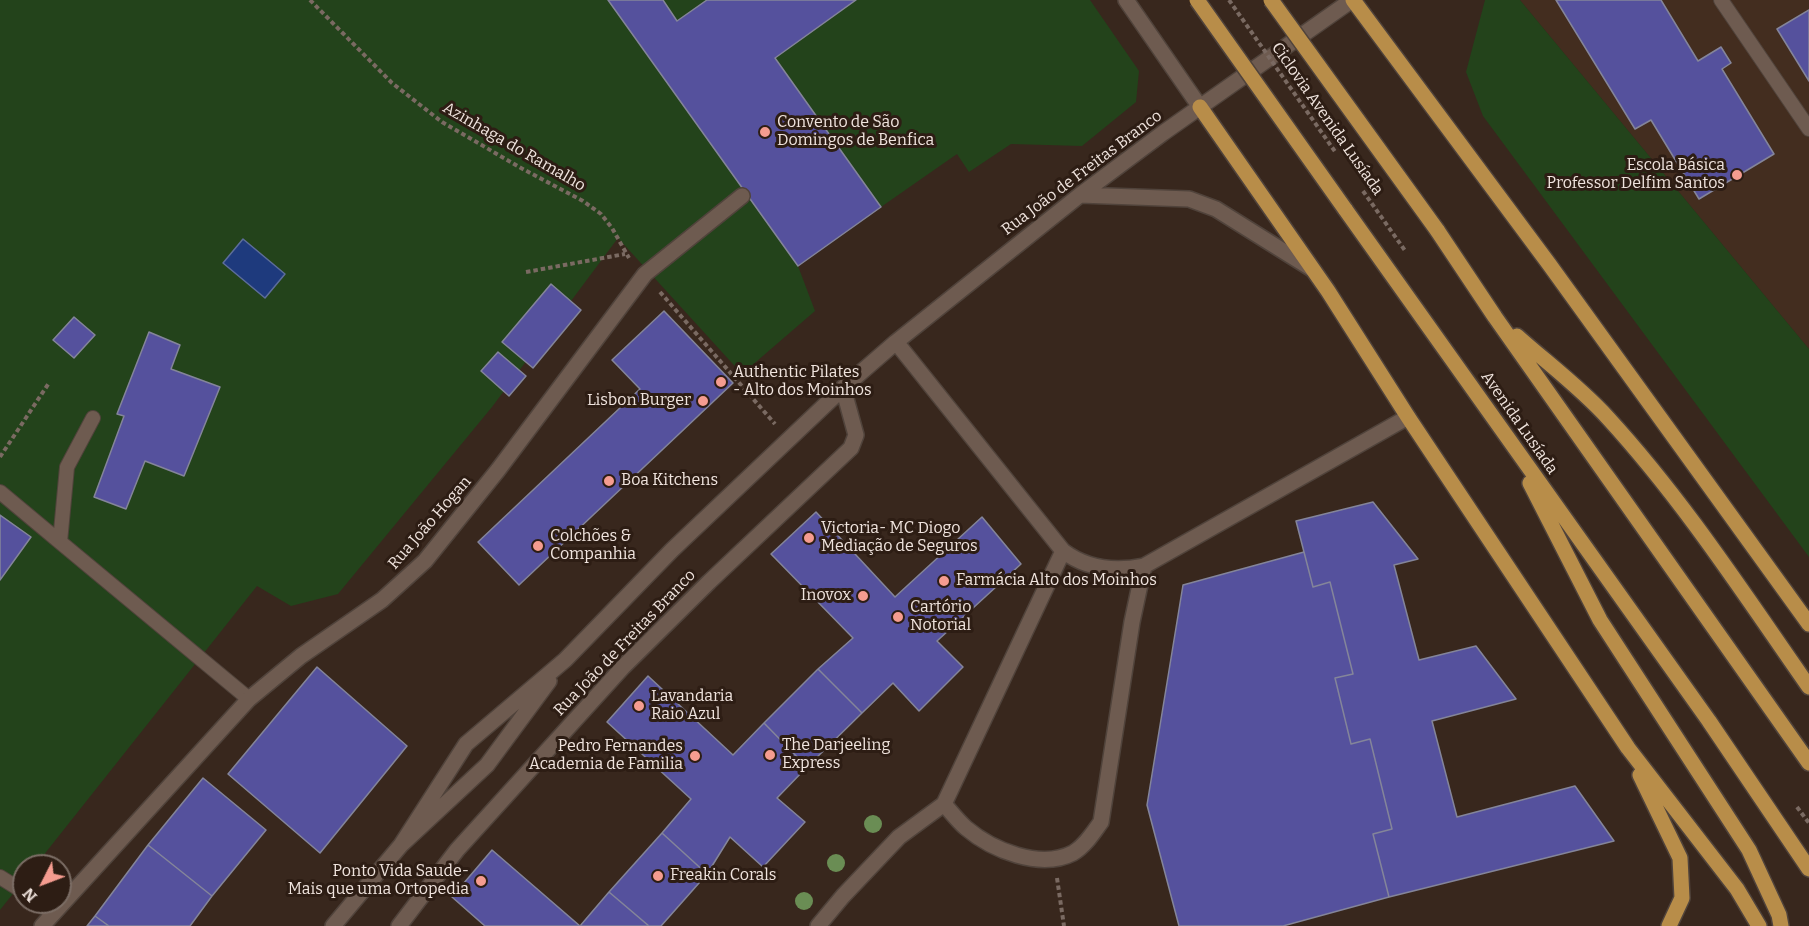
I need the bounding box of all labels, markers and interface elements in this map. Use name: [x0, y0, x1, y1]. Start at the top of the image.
street label: Ciclovia Avenida Lusíada: [1267, 39, 1387, 199]
street label: Azinhaga do Ramalho: [439, 98, 589, 196]
street label: Rua João de Freitas Branco: [998, 106, 1166, 240]
place label: Convento de São Domingos de Benfica: [777, 113, 934, 151]
marker: Convento de São Domingos de Benfica: [758, 125, 772, 139]
place label: Escola Básica Professor Delfim Santos: [1547, 156, 1725, 194]
marker: Escola Básica Professor Delfim Santos: [1730, 168, 1744, 182]
place label: Authentic Pilates - Alto dos Moinhos: [733, 363, 872, 401]
street label: Avenida Lusíada: [1476, 368, 1562, 478]
marker: Authentic Pilates - Alto dos Moinhos: [714, 375, 728, 389]
place label: Lisbon Burger: [587, 391, 691, 411]
marker: Lisbon Burger: [696, 394, 710, 408]
place label: Boa Kitchens: [621, 471, 718, 491]
street label: Rua João Hogan: [384, 473, 476, 573]
marker: Boa Kitchens: [602, 474, 616, 488]
place label: Victoria- MC Diogo Mediação de Seguros: [821, 519, 978, 557]
place label: Colchões & Companhia: [550, 527, 636, 565]
marker: Victoria- MC Diogo Mediação de Seguros: [802, 531, 816, 545]
marker: Colchões & Companhia: [531, 539, 545, 553]
street label: Rua João de Freitas Branco: [550, 566, 700, 720]
place label: Farmácia Alto dos Moinhos: [956, 571, 1157, 591]
marker: Farmácia Alto dos Moinhos: [937, 574, 951, 588]
place label: Inovox: [801, 586, 851, 606]
marker: Inovox: [856, 589, 870, 603]
place label: Cartório Notorial: [910, 598, 971, 636]
marker: Cartório Notorial: [891, 610, 905, 624]
place label: Lavandaria Raio Azul: [651, 687, 733, 725]
marker: Lavandaria Raio Azul: [632, 699, 646, 713]
place label: The Darjeeling Express: [782, 736, 890, 774]
place label: Pedro Fernandes Academia de Familia: [529, 737, 683, 775]
marker: The Darjeeling Express: [763, 748, 777, 762]
marker: Pedro Fernandes Academia de Familia: [688, 749, 702, 763]
north arrow: [12, 854, 72, 914]
place label: Ponto Vida Saude- Mais que uma Ortopedia: [288, 862, 469, 900]
place label: Freakin Corals: [670, 866, 776, 886]
marker: Freakin Corals: [651, 869, 665, 883]
marker: Ponto Vida Saude- Mais que uma Ortopedia: [474, 874, 488, 888]
text: N: [19, 884, 41, 906]

